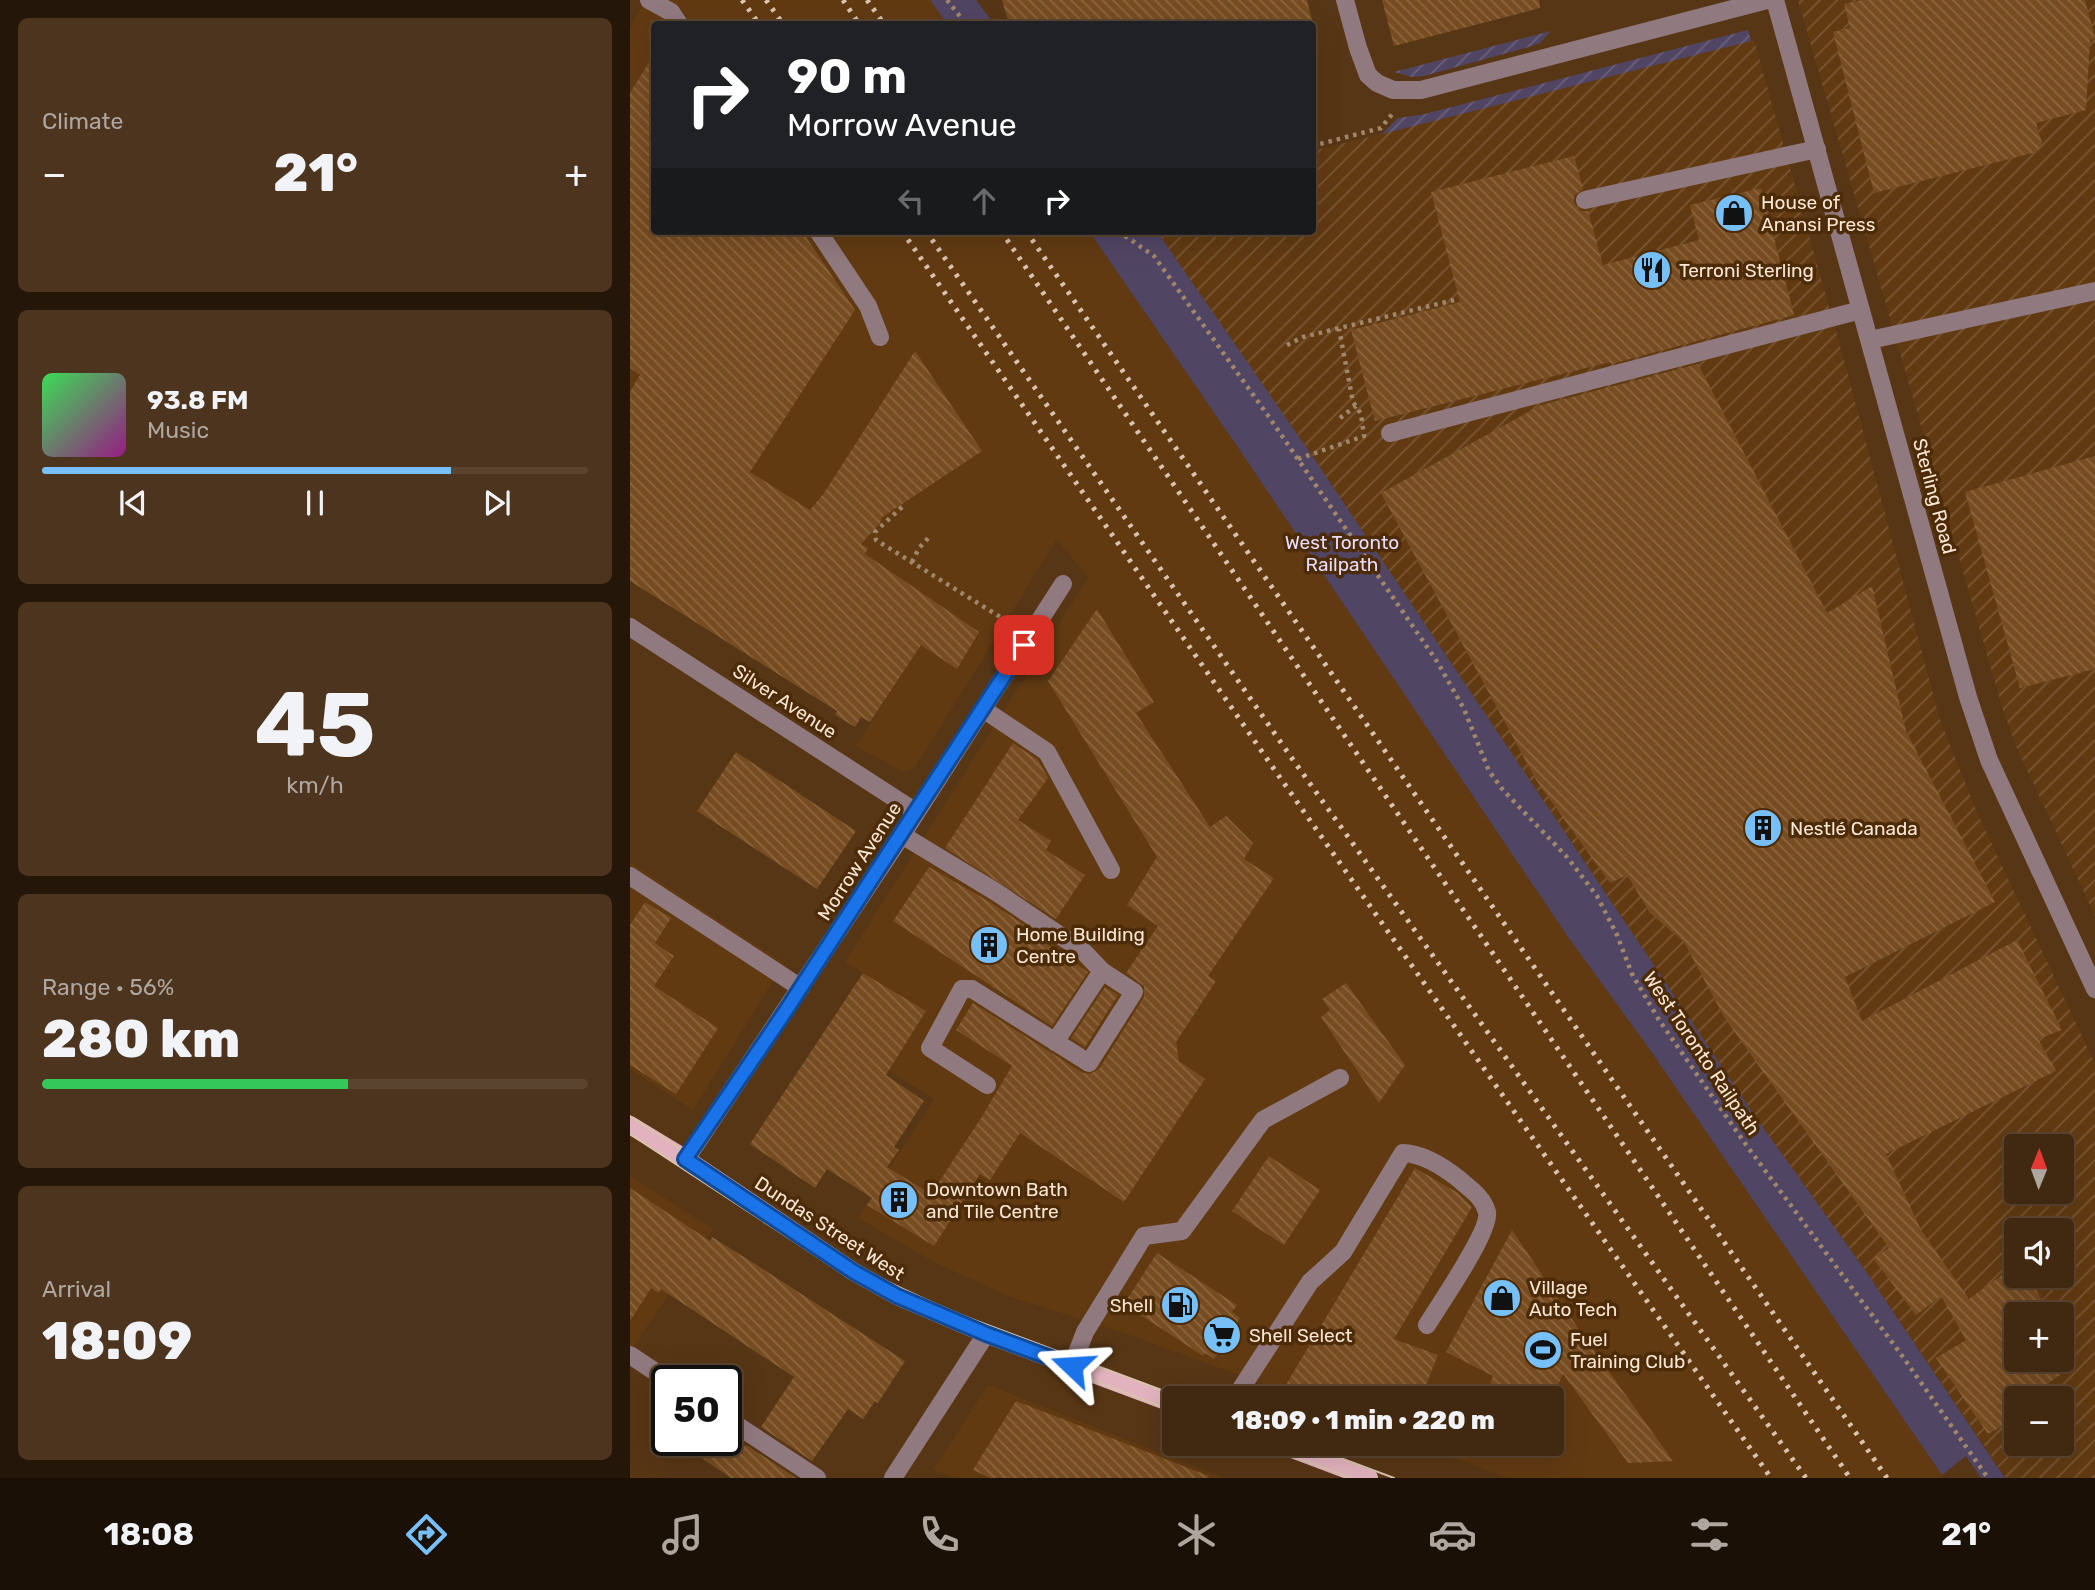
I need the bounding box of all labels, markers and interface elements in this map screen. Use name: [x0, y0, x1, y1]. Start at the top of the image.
text: 90 m: [787, 47, 907, 105]
icon: right: [672, 49, 763, 140]
text: Morrow Avenue: [787, 106, 1017, 144]
text: Climate: [42, 107, 123, 135]
text: 21°: [273, 142, 358, 204]
text: −: [42, 151, 67, 197]
text: +: [564, 151, 588, 197]
icon: left: [892, 182, 930, 220]
icon: ahead: [965, 182, 1003, 220]
icon: right: [1038, 182, 1076, 220]
place label: House of Anansi Press: [1761, 191, 1875, 236]
shop icon: House of Anansi Press: [1713, 192, 1755, 234]
restaurant icon: Terroni Sterling: [1631, 249, 1673, 291]
place label: Terroni Sterling: [1679, 259, 1814, 282]
text: 93.8 FM: [147, 385, 249, 416]
text: Music: [147, 416, 209, 444]
street label: Sterling Road: [1908, 436, 1961, 557]
icon: previous: [114, 484, 152, 522]
icon: pause: [296, 484, 334, 522]
icon: next: [478, 484, 516, 522]
park label: West Toronto Railpath: [1285, 531, 1399, 576]
pin: [994, 615, 1054, 675]
icon: arrive: [1005, 626, 1043, 664]
street label: Silver Avenue: [728, 659, 841, 744]
text: 45: [255, 671, 375, 779]
text: km/h: [286, 771, 344, 799]
street label: Morrow Avenue: [813, 798, 906, 925]
building icon: Nestlé Canada: [1742, 807, 1784, 849]
place label: Nestlé Canada: [1790, 817, 1918, 840]
place label: Home Building Centre: [1016, 923, 1145, 968]
building icon: Home Building Centre: [968, 924, 1010, 966]
street label: West Toronto Railpath: [1638, 967, 1765, 1139]
text: Range · 56%: [42, 973, 174, 1001]
text: 280 km: [42, 1008, 240, 1070]
north arrow: [2004, 1134, 2074, 1204]
map controls: [2004, 1134, 2074, 1456]
street label: Dundas Street West: [750, 1171, 909, 1286]
place label: Downtown Bath and Tile Centre: [926, 1178, 1068, 1223]
building icon: Downtown Bath and Tile Centre: [878, 1179, 920, 1221]
button: sound: [2004, 1218, 2074, 1288]
text: Arrival: [42, 1275, 111, 1303]
place label: Village Auto Tech: [1529, 1276, 1617, 1321]
shop icon: Village Auto Tech: [1481, 1277, 1523, 1319]
fuel station icon: Shell: [1159, 1284, 1201, 1326]
place label: Shell: [1110, 1294, 1153, 1317]
button: +: [2004, 1302, 2074, 1372]
text: 18:09: [42, 1310, 192, 1372]
supermarket icon: Shell Select: [1201, 1314, 1243, 1356]
place label: Shell Select: [1249, 1324, 1353, 1347]
place label: Fuel Training Club: [1570, 1328, 1685, 1373]
position arrow: [1035, 1329, 1109, 1403]
sports icon: Fuel Training Club: [1522, 1329, 1564, 1371]
speed limit sign: 50: [651, 1365, 742, 1456]
button: −: [2004, 1386, 2074, 1456]
text: 18:09 · 1 min · 220 m: [1231, 1405, 1495, 1436]
icon: directions: [402, 1510, 451, 1559]
icon: music: [658, 1510, 707, 1559]
icon: phone: [915, 1510, 964, 1559]
icon: climate: [1172, 1510, 1221, 1559]
icon: car: [1428, 1510, 1477, 1559]
icon: filters: [1685, 1510, 1734, 1559]
text: 18:08: [104, 1515, 194, 1553]
text: 21°: [1941, 1515, 1991, 1553]

